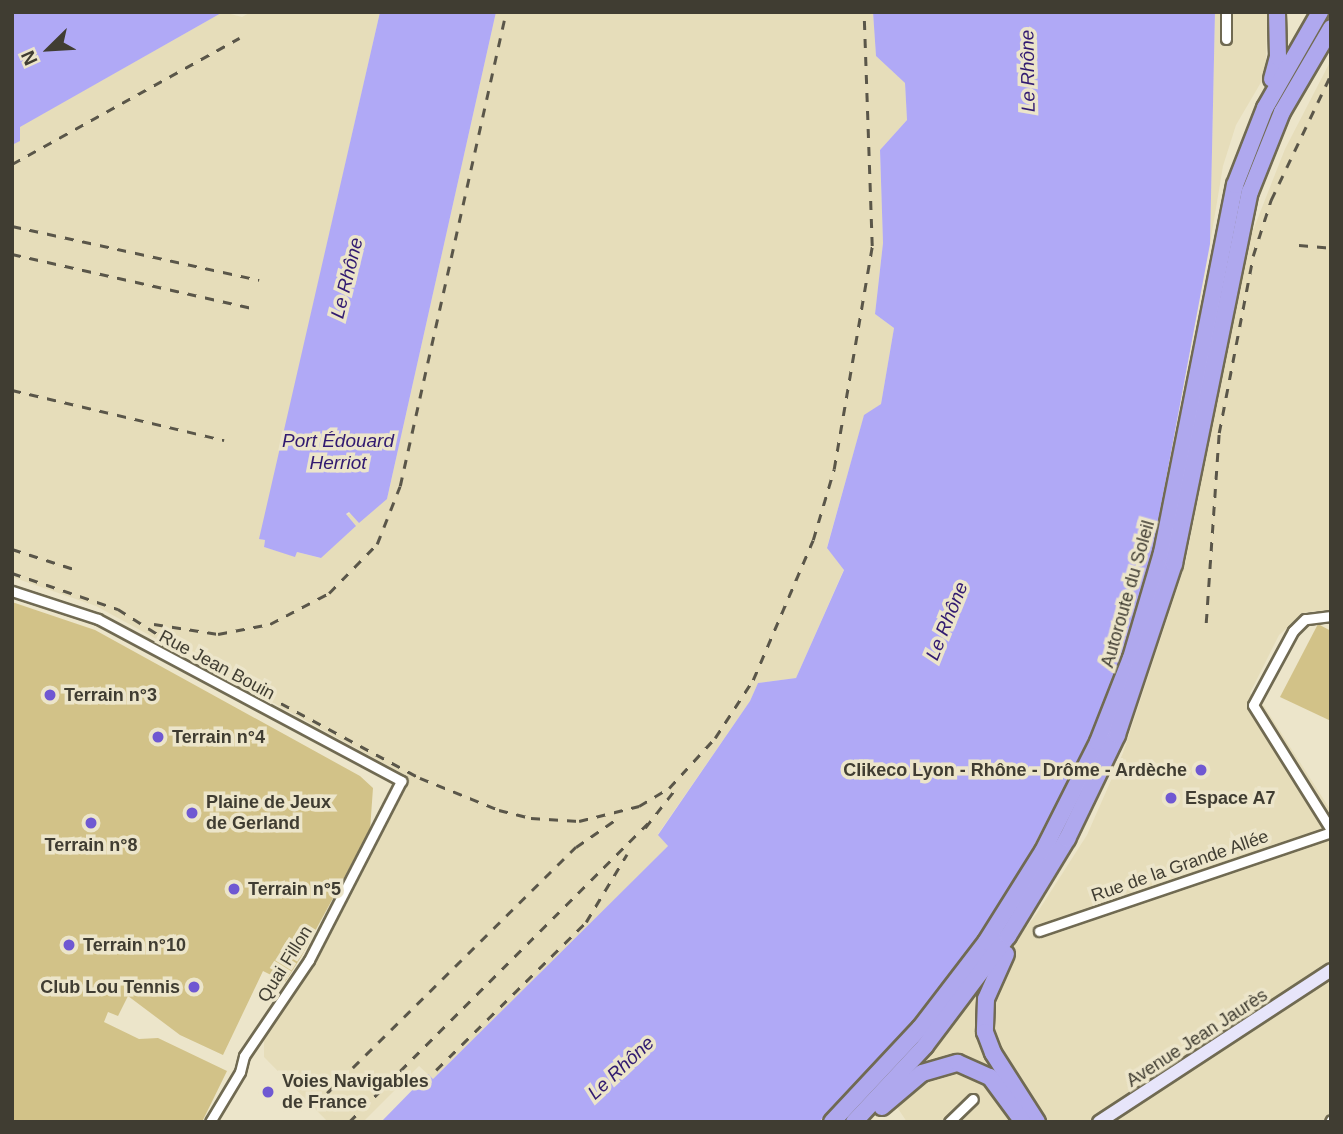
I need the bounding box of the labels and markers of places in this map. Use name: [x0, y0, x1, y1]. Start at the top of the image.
place label: Terrain n°3: [64, 684, 157, 706]
marker: Terrain n°3: [42, 687, 58, 703]
place label: Terrain n°4: [172, 726, 265, 748]
marker: Terrain n°4: [150, 729, 166, 745]
place label: Clikeco Lyon - Rhône - Drôme - Ardèche: [843, 759, 1187, 781]
marker: Clikeco Lyon - Rhône - Drôme - Ardèche: [1193, 762, 1209, 778]
place label: Espace A7: [1185, 787, 1276, 809]
marker: Espace A7: [1163, 790, 1179, 806]
place label: Plaine de Jeux de Gerland: [206, 792, 331, 834]
marker: Plaine de Jeux de Gerland: [184, 805, 200, 821]
marker: Terrain n°8: [83, 815, 99, 831]
place label: Terrain n°8: [45, 834, 137, 856]
place label: Terrain n°5: [248, 878, 341, 900]
marker: Terrain n°5: [226, 881, 242, 897]
place label: Terrain n°10: [83, 934, 186, 956]
marker: Terrain n°10: [61, 937, 77, 953]
place label: Club Lou Tennis: [40, 976, 180, 998]
marker: Club Lou Tennis: [186, 979, 202, 995]
place label: Voies Navigables de France: [282, 1071, 429, 1114]
marker: Voies Navigables de France: [260, 1084, 276, 1100]

